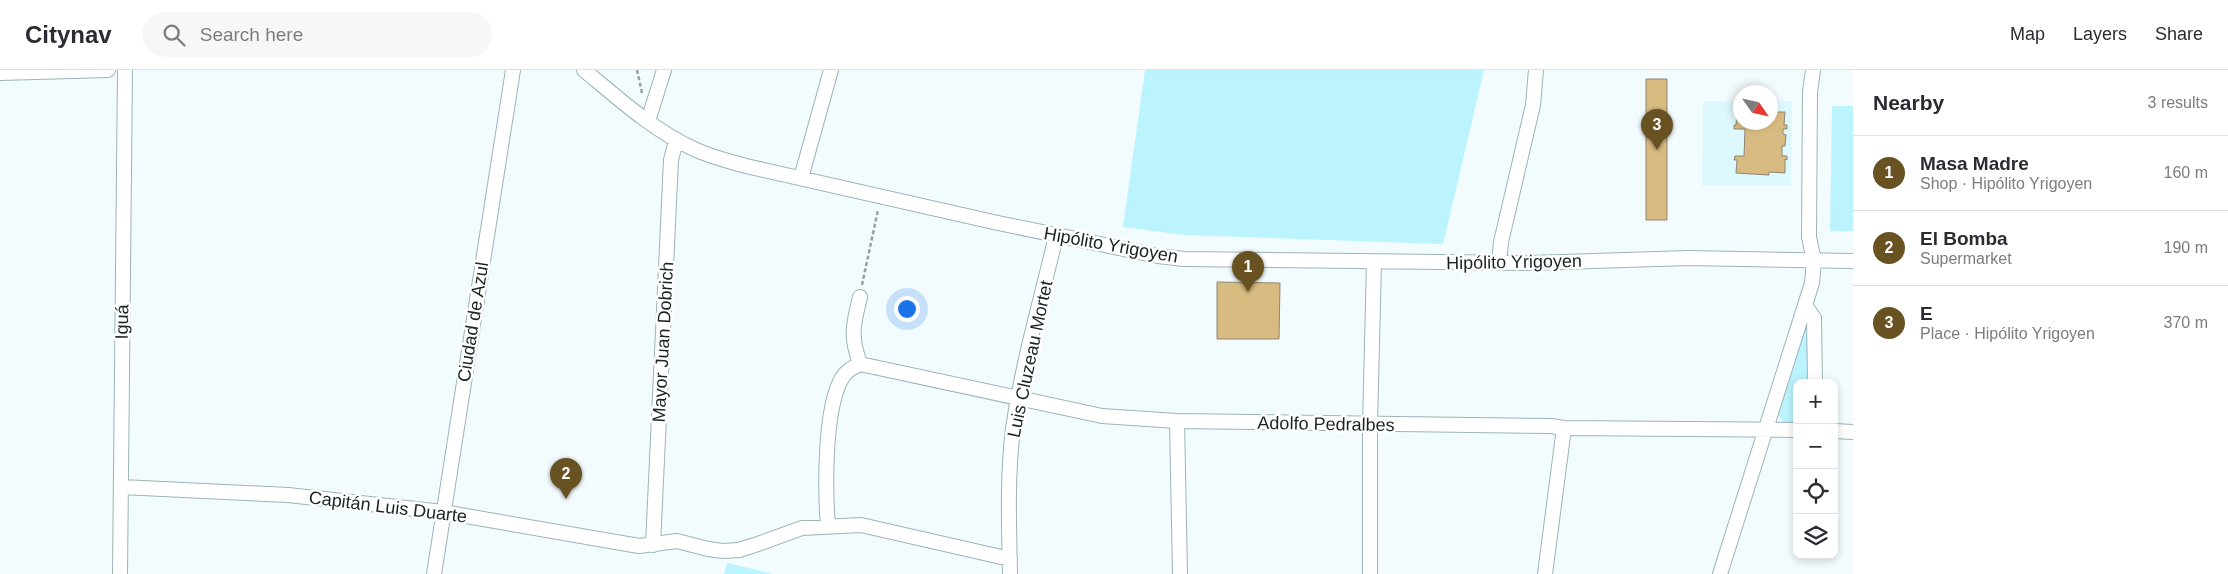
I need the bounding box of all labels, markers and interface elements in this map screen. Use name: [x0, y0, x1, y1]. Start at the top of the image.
search box: [142, 12, 492, 57]
text: Citynav: [25, 21, 112, 48]
icon: search: [160, 21, 188, 49]
text: Search here: [200, 24, 303, 45]
text: Map: [2010, 24, 2045, 44]
text: Layers: [2073, 24, 2127, 44]
text: Share: [2155, 24, 2203, 44]
north arrow: [1733, 85, 1778, 130]
text: Nearby: [1873, 91, 1944, 114]
text: 3 results: [2148, 94, 2208, 111]
pin: 3: [1641, 109, 1673, 150]
text: Masa Madre: [1920, 153, 2029, 174]
text: 1: [1885, 164, 1893, 181]
text: 160 m: [2164, 164, 2208, 181]
text: Shop · Hipólito Yrigoyen: [1920, 175, 2092, 192]
street label: Hipólito Yrigoyen: [1042, 223, 1180, 267]
text: El Bomba: [1920, 228, 2008, 249]
text: 2: [1885, 239, 1893, 256]
text: 190 m: [2164, 239, 2208, 256]
text: Supermarket: [1920, 250, 2012, 267]
pin: 1: [1232, 251, 1264, 292]
street label: Hipólito Yrigoyen: [1446, 251, 1582, 273]
street label: Ciudad de Azul: [454, 261, 492, 383]
street label: Mayor Juan Dobrich: [649, 261, 677, 423]
street label: Luis Cluzeau Mortet: [1004, 279, 1056, 439]
your location: [894, 296, 920, 322]
street label: Iguá: [112, 303, 132, 340]
text: E: [1920, 303, 1933, 324]
text: 3: [1885, 314, 1893, 331]
text: 370 m: [2164, 314, 2208, 331]
text: Place · Hipólito Yrigoyen: [1920, 325, 2095, 342]
map controls: [1793, 379, 1838, 559]
button: +: [1793, 379, 1838, 424]
street label: Adolfo Pedralbes: [1257, 413, 1395, 435]
button: −: [1793, 424, 1838, 469]
pin: 2: [550, 458, 582, 499]
button: locate: [1793, 469, 1838, 514]
street label: Capitán Luis Duarte: [308, 487, 468, 527]
button: layers: [1793, 514, 1838, 559]

